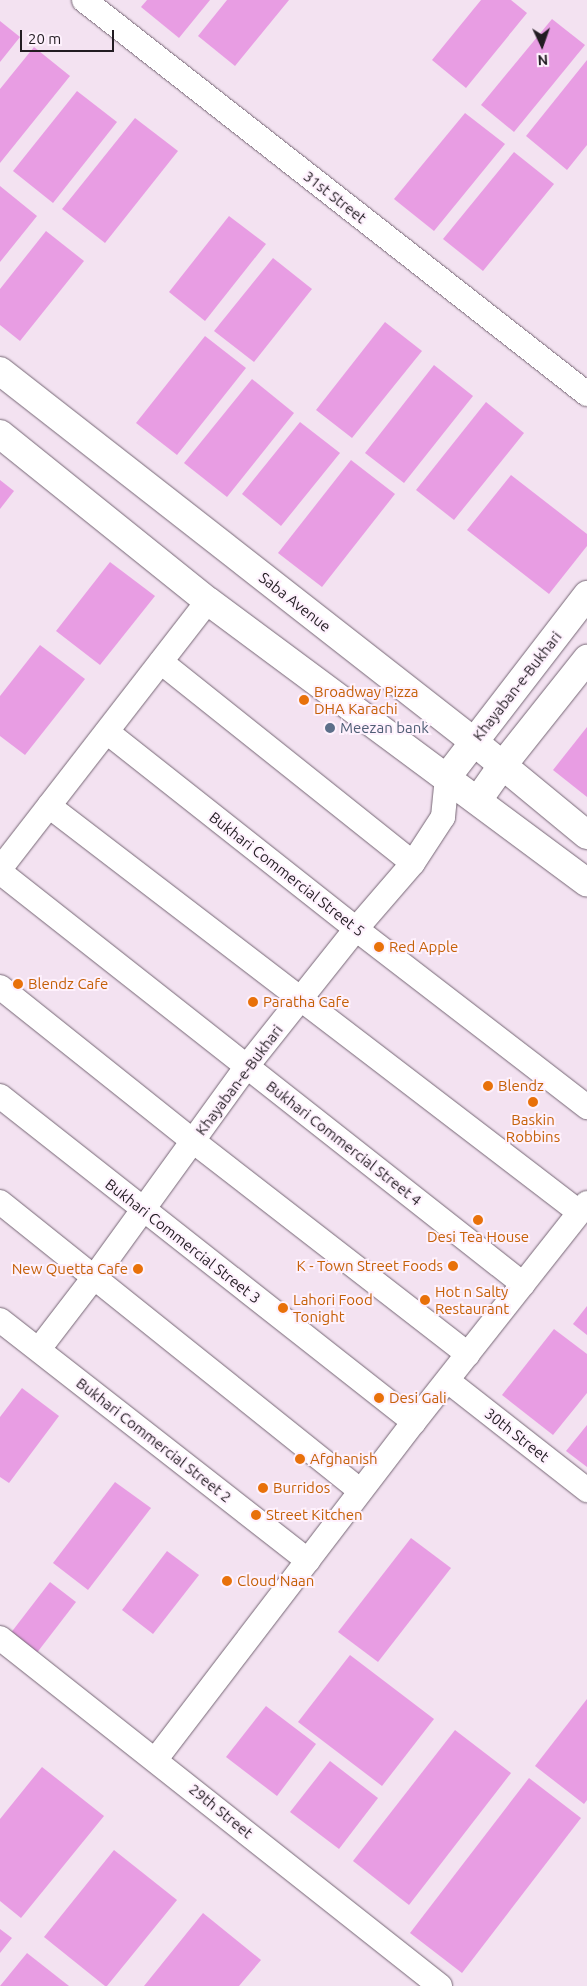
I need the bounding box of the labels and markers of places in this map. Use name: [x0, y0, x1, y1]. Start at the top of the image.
place label: Broadway Pizza DHA Karachi: [314, 682, 419, 717]
marker: Broadway Pizza DHA Karachi: [298, 694, 310, 706]
place label: Meezan bank: [340, 719, 429, 737]
marker: Meezan bank: [324, 722, 336, 734]
place label: Red Apple: [389, 938, 458, 956]
marker: Red Apple: [373, 941, 385, 953]
place label: Blendz Cafe: [28, 975, 108, 993]
marker: Blendz Cafe: [12, 978, 24, 990]
place label: Paratha Cafe: [263, 993, 349, 1011]
marker: Paratha Cafe: [247, 996, 259, 1008]
place label: Blendz: [498, 1077, 544, 1095]
marker: Blendz: [482, 1080, 494, 1092]
marker: Baskin Robbins: [527, 1096, 539, 1108]
place label: Baskin Robbins: [506, 1110, 560, 1145]
marker: Desi Tea House: [472, 1214, 484, 1226]
place label: Desi Tea House: [427, 1228, 529, 1246]
place label: K - Town Street Foods: [297, 1257, 443, 1275]
place label: New Quetta Cafe: [12, 1260, 128, 1278]
marker: K - Town Street Foods: [447, 1260, 459, 1272]
marker: New Quetta Cafe: [132, 1263, 144, 1275]
place label: Hot n Salty Restaurant: [435, 1282, 509, 1317]
place label: Lahori Food Tonight: [293, 1290, 373, 1325]
marker: Hot n Salty Restaurant: [419, 1294, 431, 1306]
marker: Lahori Food Tonight: [277, 1302, 289, 1314]
place label: Desi Gali: [389, 1389, 447, 1407]
marker: Desi Gali: [373, 1392, 385, 1404]
place label: Afghanish: [310, 1450, 378, 1468]
marker: Afghanish: [294, 1453, 306, 1465]
place label: Burridos: [273, 1479, 330, 1497]
marker: Burridos: [257, 1482, 269, 1494]
place label: Street Kitchen: [266, 1506, 363, 1524]
marker: Street Kitchen: [250, 1509, 262, 1521]
place label: Cloud Naan: [237, 1572, 314, 1590]
marker: Cloud Naan: [221, 1575, 233, 1587]

